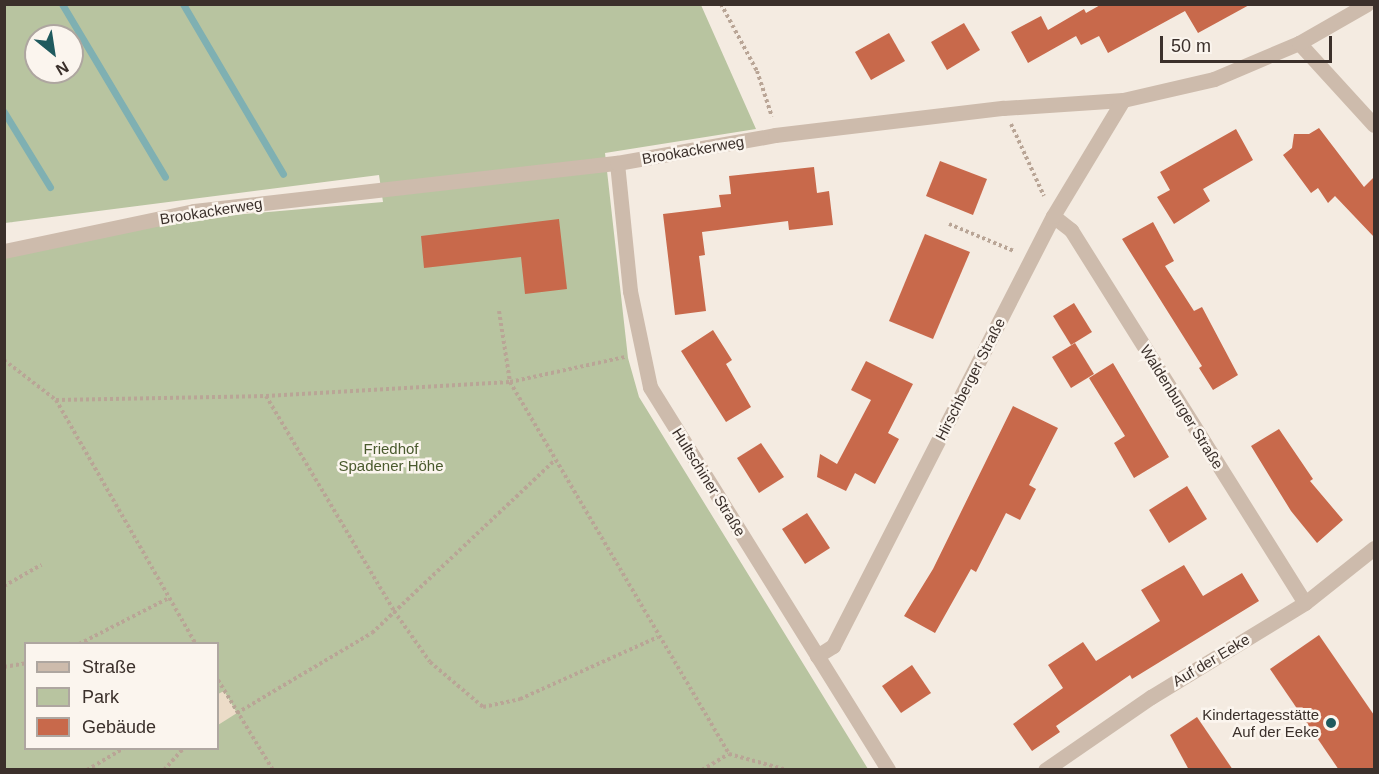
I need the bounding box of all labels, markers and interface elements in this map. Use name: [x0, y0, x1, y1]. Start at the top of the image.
north arrow: [24, 24, 84, 84]
scale bar: [1163, 24, 1336, 62]
text: 50 m: [1171, 36, 1211, 56]
text: N: [53, 58, 72, 79]
street label: Brookackerweg: [641, 132, 745, 168]
street label: Brookackerweg: [159, 194, 263, 228]
street label: Hirschberger Straße: [931, 315, 1009, 443]
street label: Waldenburger Straße: [1137, 342, 1227, 472]
street label: Hultschiner Straße: [668, 425, 750, 539]
park label: Friedhof Spadener Höhe: [338, 439, 444, 474]
street label: Auf der Eeke: [1169, 630, 1253, 690]
legend: [24, 642, 219, 750]
text: Straße: [82, 657, 136, 677]
text: Park: [82, 687, 119, 707]
place label: Kindertagesstätte Auf der Eeke: [1202, 705, 1319, 740]
marker: Kindertagesstätte Auf der Eeke: [1324, 716, 1338, 730]
text: Gebäude: [82, 717, 156, 737]

